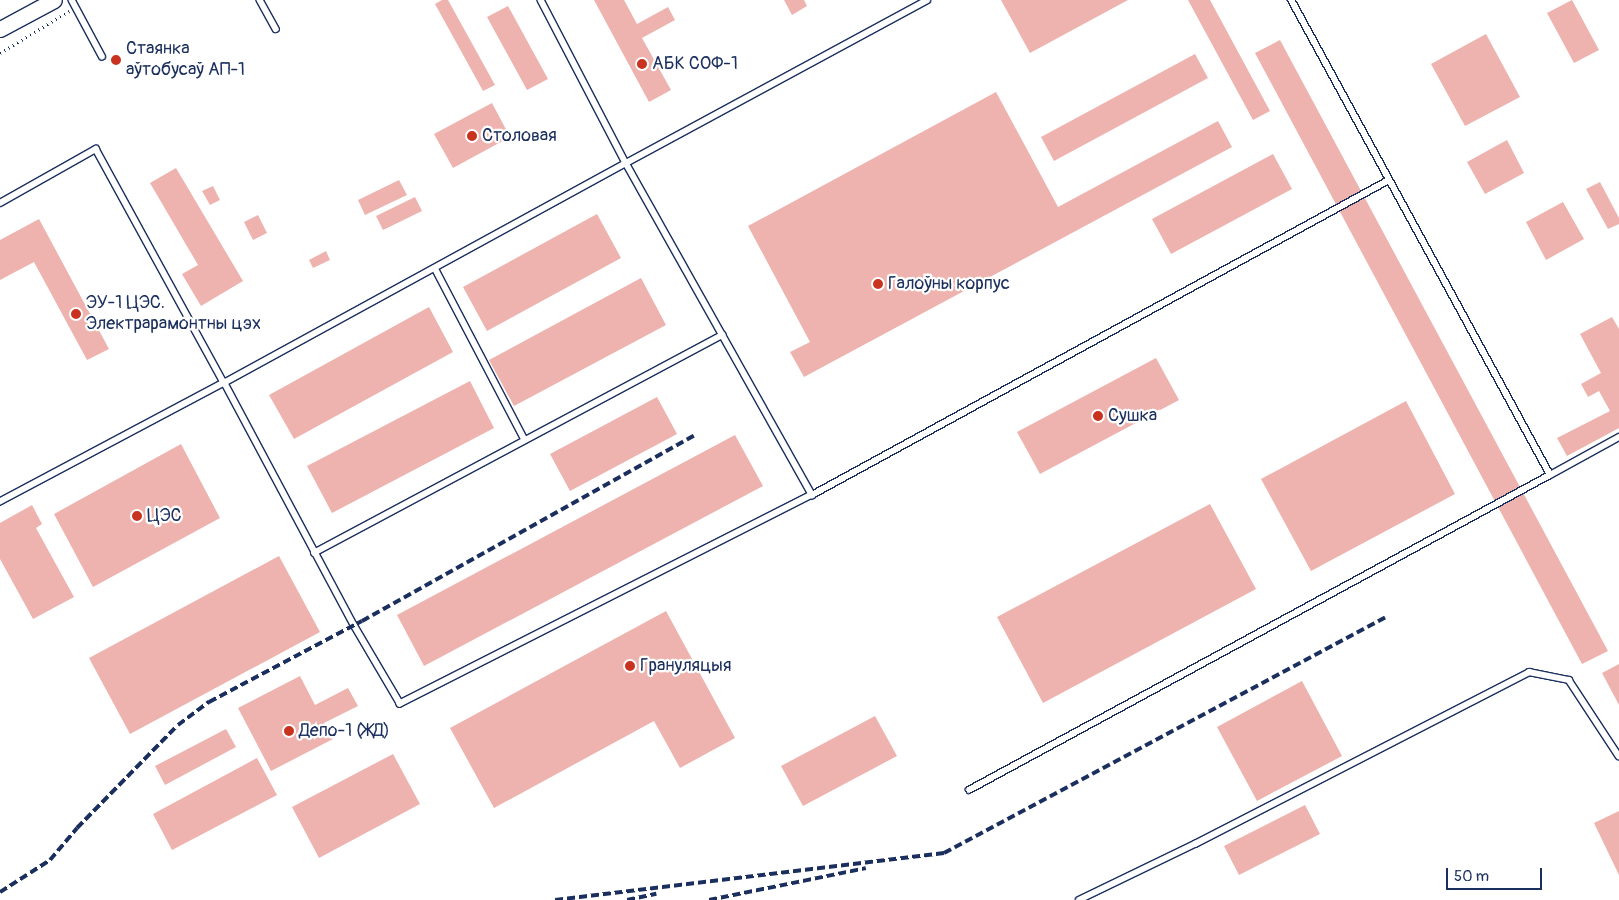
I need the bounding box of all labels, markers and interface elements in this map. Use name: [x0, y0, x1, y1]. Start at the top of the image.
place label: Стаянка аўтобусаў АП-1: [126, 39, 245, 82]
place label: АБК СОФ-1: [652, 53, 738, 75]
marker: Стаянка аўтобусаў АП-1: [110, 54, 122, 66]
marker: АБК СОФ-1: [636, 58, 648, 70]
place label: Столовая: [482, 125, 557, 147]
marker: Столовая: [466, 130, 478, 142]
place label: Галоўны корпус: [888, 273, 1010, 295]
marker: Галоўны корпус: [872, 278, 884, 290]
place label: ЭУ-1 ЦЭС. Электрарамонтны цэх: [86, 293, 261, 336]
marker: ЭУ-1 ЦЭС. Электрарамонтны цэх: [70, 308, 82, 320]
place label: Сушка: [1108, 405, 1157, 427]
marker: Сушка: [1092, 410, 1104, 422]
place label: ЦЭС: [147, 505, 182, 527]
marker: ЦЭС: [131, 510, 143, 522]
place label: Грануляцыя: [640, 655, 731, 677]
marker: Грануляцыя: [624, 660, 636, 672]
place label: Депо-1 (ЖД): [299, 720, 390, 742]
marker: Депо-1 (ЖД): [283, 725, 295, 737]
scale bar: [1449, 858, 1545, 890]
text: 50 m: [1454, 867, 1489, 886]

